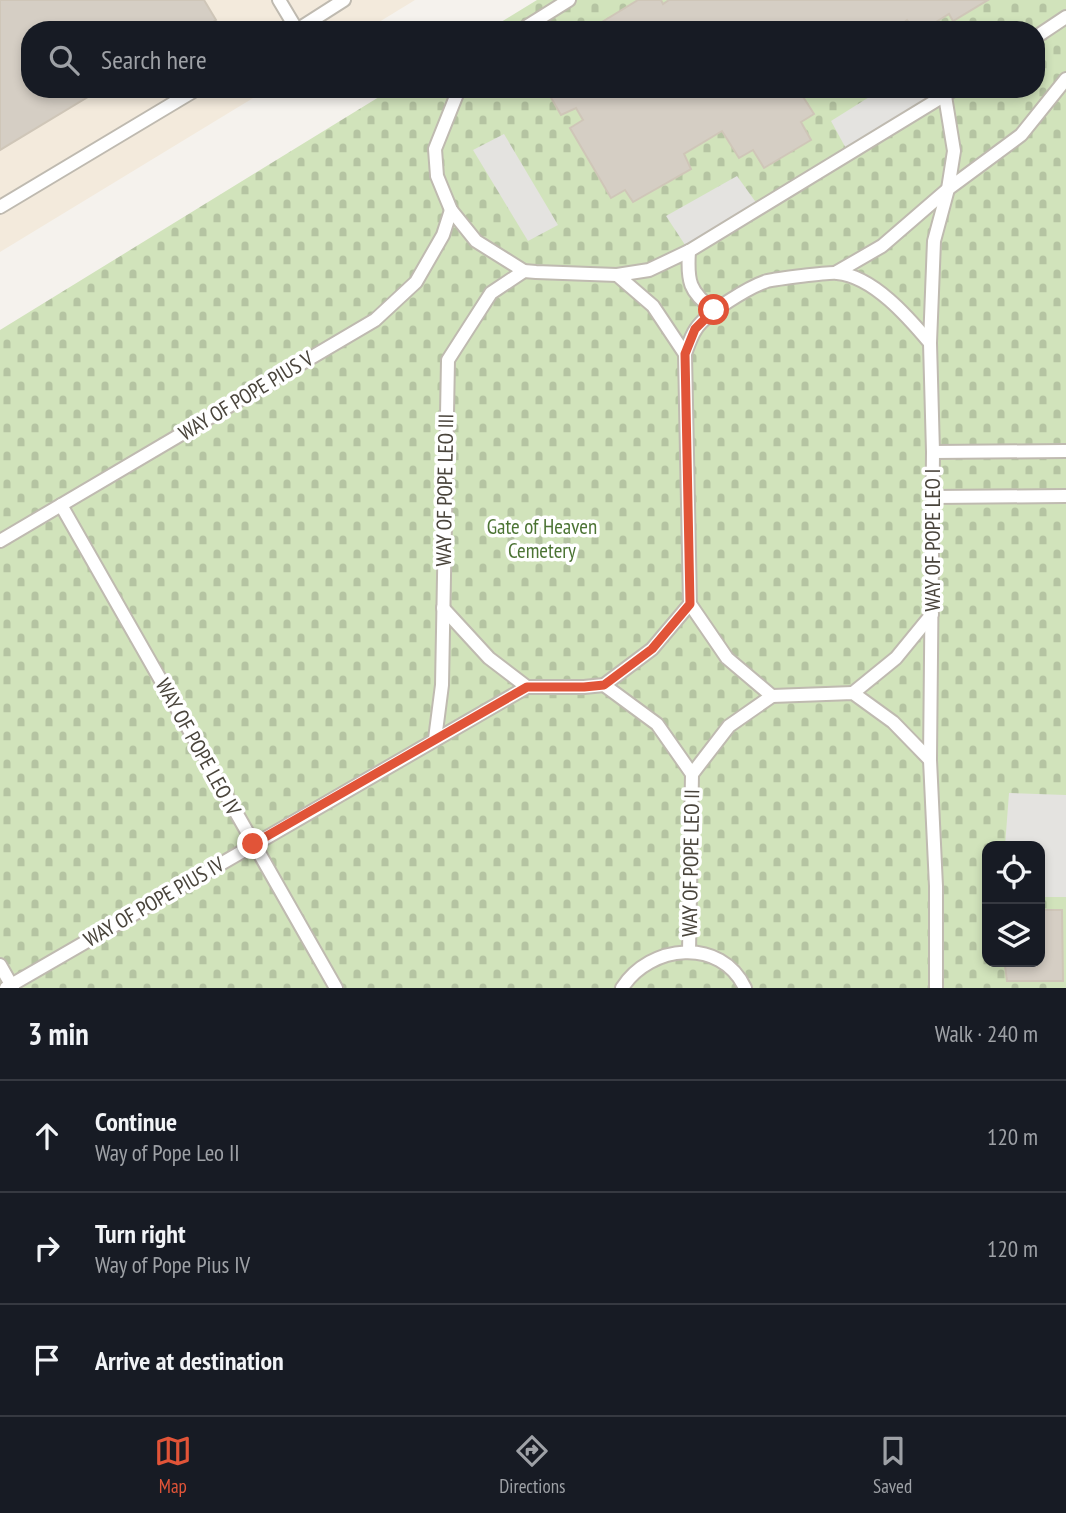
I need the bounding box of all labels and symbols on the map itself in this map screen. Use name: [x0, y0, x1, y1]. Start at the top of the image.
route start: [698, 294, 729, 325]
street label: WAY OF POPE PIUS V: [174, 345, 318, 446]
street label: WAY OF POPE LEO III: [430, 413, 459, 567]
street label: WAY OF POPE LEO I: [919, 469, 946, 611]
park label: Gate of Heaven Cemetery: [487, 513, 597, 564]
street label: WAY OF POPE LEO IV: [150, 674, 247, 820]
street label: WAY OF POPE LEO II: [676, 789, 705, 937]
route end: [237, 828, 268, 859]
street label: WAY OF POPE PIUS IV: [79, 850, 229, 953]

